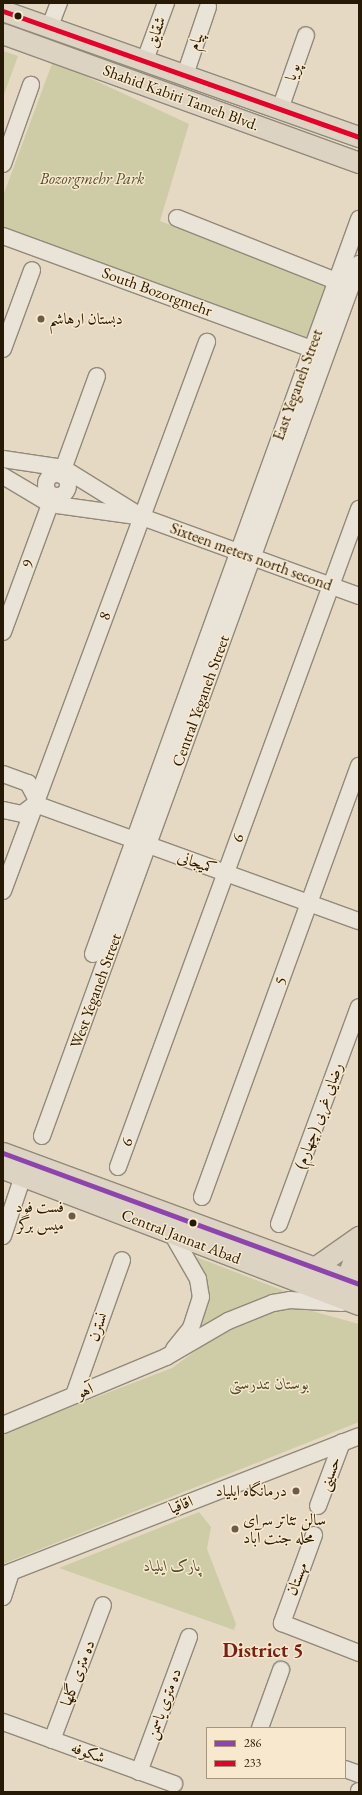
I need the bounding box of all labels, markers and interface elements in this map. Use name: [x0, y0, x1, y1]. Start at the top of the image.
unlabelled marker: [13, 11, 23, 21]
street label: شقایق: [142, 14, 170, 50]
street label: پیام: [184, 29, 208, 53]
street label: Shahid Kabiri Tameh Blvd.: [100, 61, 262, 135]
street label: پویا: [281, 61, 305, 83]
park label: Bozorgmehr Park: [40, 169, 144, 189]
street label: South Bozorgmehr: [99, 263, 215, 321]
place label: دبستان ارهاشم: [49, 309, 123, 329]
marker: دبستان ارهاشم: [36, 314, 46, 324]
street label: East Yeganeh Street: [269, 327, 327, 443]
street label: Sixteen meters north second: [167, 519, 335, 595]
street label: 9: [18, 557, 38, 571]
street label: 8: [95, 609, 115, 623]
street label: Central Yeganeh Street: [168, 633, 234, 769]
street label: 6: [228, 831, 248, 845]
street label: کمیجانی: [175, 847, 219, 879]
street label: West Yeganeh Street: [66, 931, 126, 1051]
street label: 5: [271, 974, 291, 988]
street label: رضایی غربی (چهارم): [291, 1060, 347, 1172]
street label: 6: [117, 1135, 137, 1149]
place label: فست فود میس برگر: [15, 1197, 64, 1235]
street label: Central Jannat Abad: [118, 1205, 244, 1269]
marker: فست فود میس برگر: [67, 1211, 77, 1221]
unlabelled marker: [188, 1218, 198, 1228]
street label: نسترن: [84, 1310, 112, 1344]
park label: بوستان تندرستی: [229, 1374, 309, 1394]
street label: آهو: [74, 1379, 96, 1403]
street label: حسینی: [315, 1454, 345, 1494]
place label: درمانگاه ایلیاد: [215, 1481, 287, 1501]
marker: درمانگاه ایلیاد: [290, 1485, 302, 1497]
street label: اقاقیا: [166, 1492, 196, 1518]
place label: سالن تئاتر سرای محله جنت آباد: [243, 1510, 326, 1548]
marker: سالن تئاتر سرای محله جنت آباد: [230, 1524, 240, 1534]
park label: پارک ایلیاد: [143, 1556, 201, 1576]
street label: مهستان: [282, 1560, 312, 1598]
street label: ده متری گلها: [57, 1637, 99, 1709]
district label: District 5: [222, 1638, 304, 1662]
street label: ده متری یاسمن: [142, 1666, 186, 1742]
legend: [206, 1727, 346, 1779]
text: 286: [244, 1735, 261, 1751]
street label: شکوفه: [68, 1738, 108, 1768]
text: 233: [244, 1755, 261, 1771]

